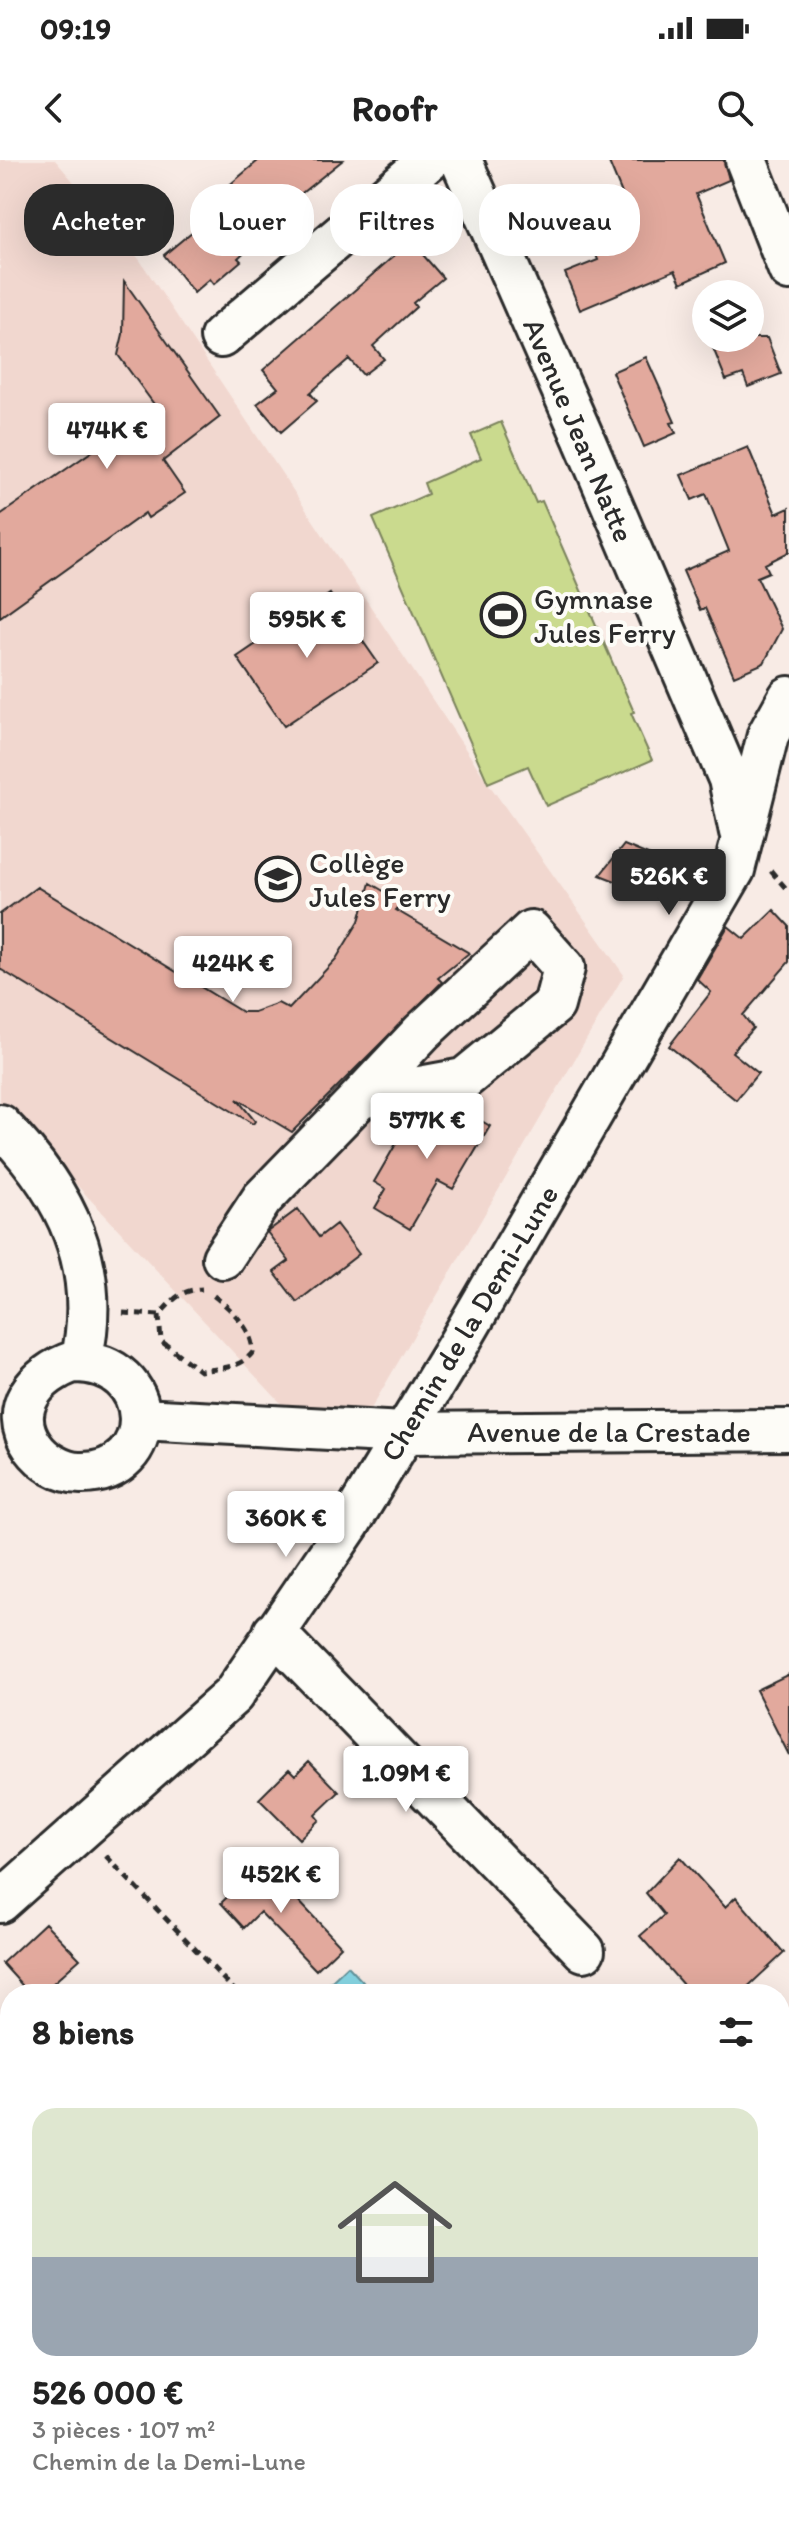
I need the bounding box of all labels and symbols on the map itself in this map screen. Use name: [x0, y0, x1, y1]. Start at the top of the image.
street label: Avenue Jean Natte: [515, 313, 643, 547]
pin: 474K €: [42, 403, 172, 471]
place label: Gymnase Jules Ferry: [534, 580, 676, 651]
sports icon: Gymnase Jules Ferry: [479, 591, 527, 639]
pin: 595K €: [242, 592, 372, 660]
place label: Collège Jules Ferry: [309, 844, 451, 915]
pin: 526K €: [604, 849, 734, 917]
school or university icon: Collège Jules Ferry: [254, 855, 302, 903]
pin: 424K €: [168, 936, 298, 1004]
pin: 577K €: [362, 1093, 492, 1161]
street label: Chemin de la Demi-Lune: [372, 1178, 566, 1468]
street label: Avenue de la Crestade: [467, 1413, 751, 1450]
pin: 360K €: [221, 1491, 351, 1559]
pin: 1.09M €: [332, 1746, 480, 1814]
pin: 452K €: [216, 1847, 346, 1915]

